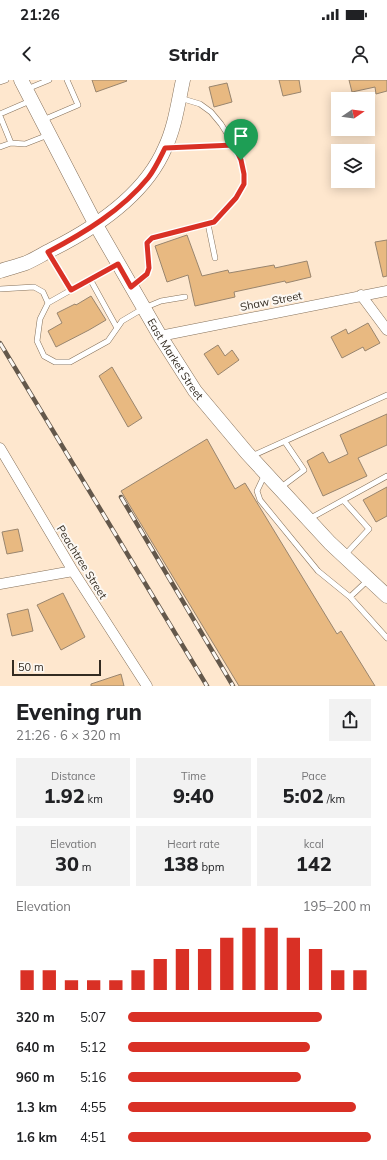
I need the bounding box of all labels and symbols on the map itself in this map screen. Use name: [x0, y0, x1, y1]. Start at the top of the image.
north arrow: [331, 92, 375, 136]
pin: [224, 119, 258, 160]
street label: Shaw Street: [239, 288, 303, 314]
street label: East Market Street: [144, 316, 206, 403]
street label: Peachtree Street: [54, 522, 110, 602]
scale bar: [12, 658, 101, 677]

